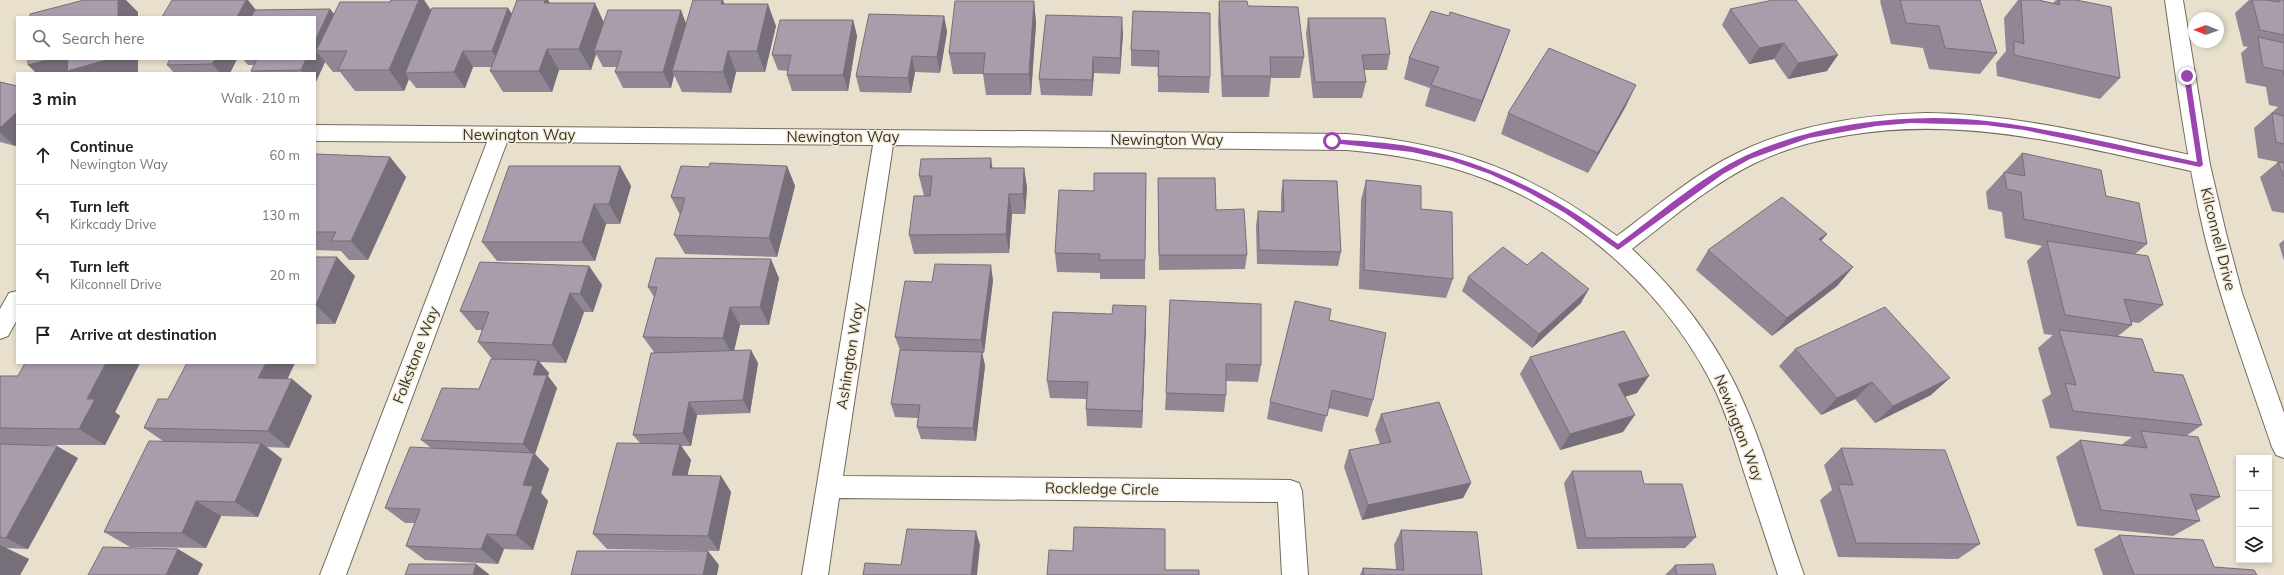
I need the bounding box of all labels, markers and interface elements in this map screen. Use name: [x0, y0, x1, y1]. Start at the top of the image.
north arrow: [2188, 12, 2224, 48]
search box: [16, 16, 316, 60]
icon: search: [30, 27, 52, 49]
text: Search here: [62, 29, 144, 48]
route end: [2178, 67, 2196, 85]
text: 3 min: [32, 88, 77, 109]
text: Walk · 210 m: [221, 90, 300, 106]
street label: Newington Way: [463, 125, 575, 144]
street label: Newington Way: [787, 127, 899, 146]
street label: Newington Way: [1111, 130, 1223, 149]
route start: [1323, 132, 1341, 150]
text: Continue: [70, 137, 133, 156]
icon: ahead: [32, 144, 54, 166]
text: 60 m: [270, 147, 300, 163]
text: Newington Way: [70, 156, 168, 172]
street label: Kilconnell Drive: [2197, 185, 2240, 292]
text: Turn left: [70, 197, 129, 216]
icon: left: [32, 204, 54, 226]
text: 130 m: [262, 207, 300, 223]
text: Kirkcady Drive: [70, 216, 156, 232]
text: Turn left: [70, 257, 129, 276]
icon: left: [32, 264, 54, 286]
text: 20 m: [270, 267, 300, 283]
text: Kilconnell Drive: [70, 276, 161, 292]
street label: Ashington Way: [832, 301, 867, 411]
street label: Folkstone Way: [388, 304, 443, 406]
icon: arrive: [32, 324, 54, 346]
text: Arrive at destination: [70, 325, 217, 344]
street label: Newington Way: [1710, 372, 1769, 484]
map controls: [2236, 455, 2272, 563]
button: +: [2236, 455, 2272, 491]
street label: Rockledge Circle: [1045, 478, 1159, 499]
button: −: [2236, 491, 2272, 527]
button: layers: [2236, 527, 2272, 563]

